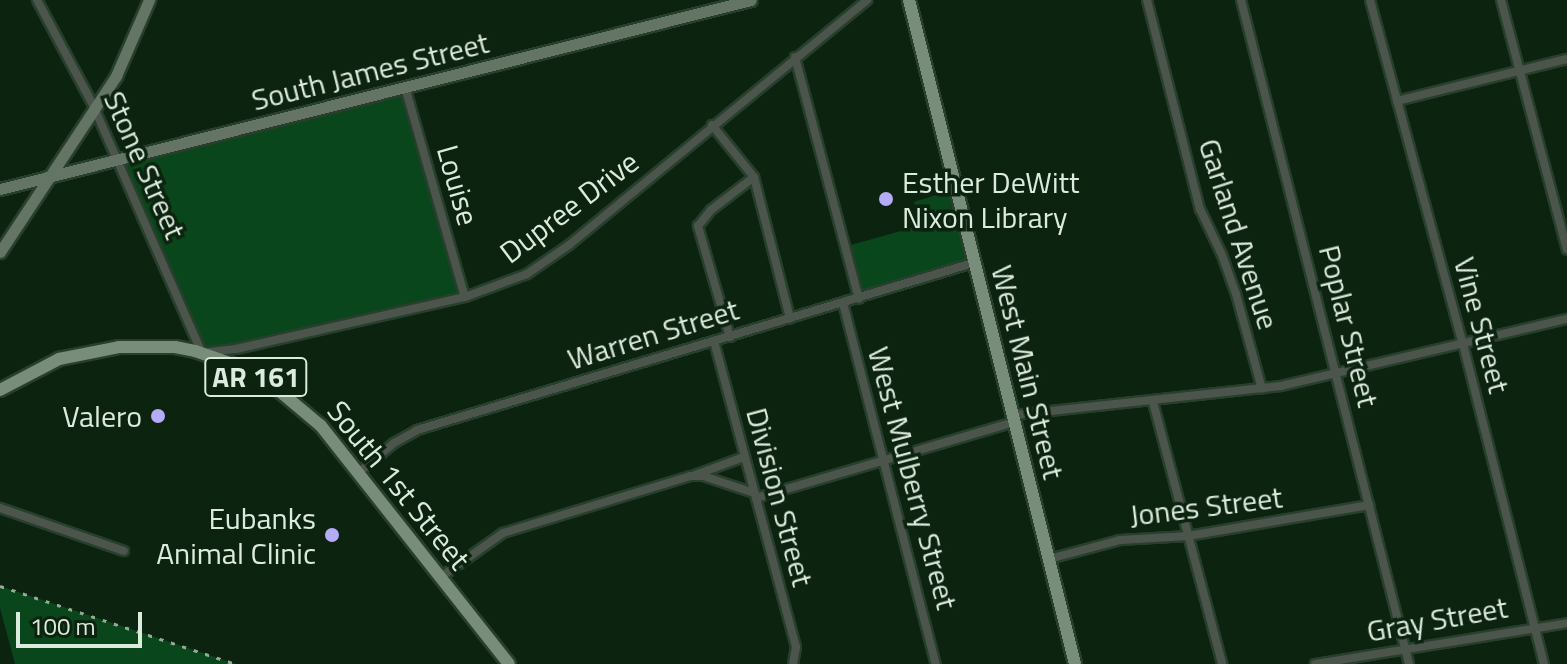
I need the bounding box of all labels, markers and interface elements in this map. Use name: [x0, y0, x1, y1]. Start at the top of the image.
street label: South James Street: [248, 24, 492, 118]
street label: Stone Street: [97, 86, 193, 244]
street label: Garland Avenue: [1191, 134, 1287, 334]
street label: Louise: [429, 141, 487, 229]
street label: Dupree Drive: [493, 143, 645, 271]
place label: Esther DeWitt Nixon Library: [902, 164, 1080, 234]
marker: Esther DeWitt Nixon Library: [877, 190, 895, 208]
street label: Poplar Street: [1312, 241, 1386, 411]
street label: Vine Street: [1447, 253, 1517, 397]
street label: West Main Street: [984, 261, 1072, 483]
street label: Warren Street: [563, 291, 743, 377]
street label: West Mulberry Street: [861, 343, 965, 613]
road number: AR 161: [204, 353, 308, 401]
street label: South 1st Street: [320, 393, 478, 577]
place label: Valero: [62, 398, 142, 434]
street label: Division Street: [739, 404, 821, 590]
marker: Valero: [149, 407, 167, 425]
street label: Jones Street: [1128, 479, 1284, 533]
place label: Eubanks Animal Clinic: [156, 500, 316, 570]
marker: Eubanks Animal Clinic: [323, 526, 341, 544]
street label: Gray Street: [1364, 589, 1510, 649]
scale bar: [20, 596, 146, 646]
text: 100 m: [30, 608, 96, 644]

